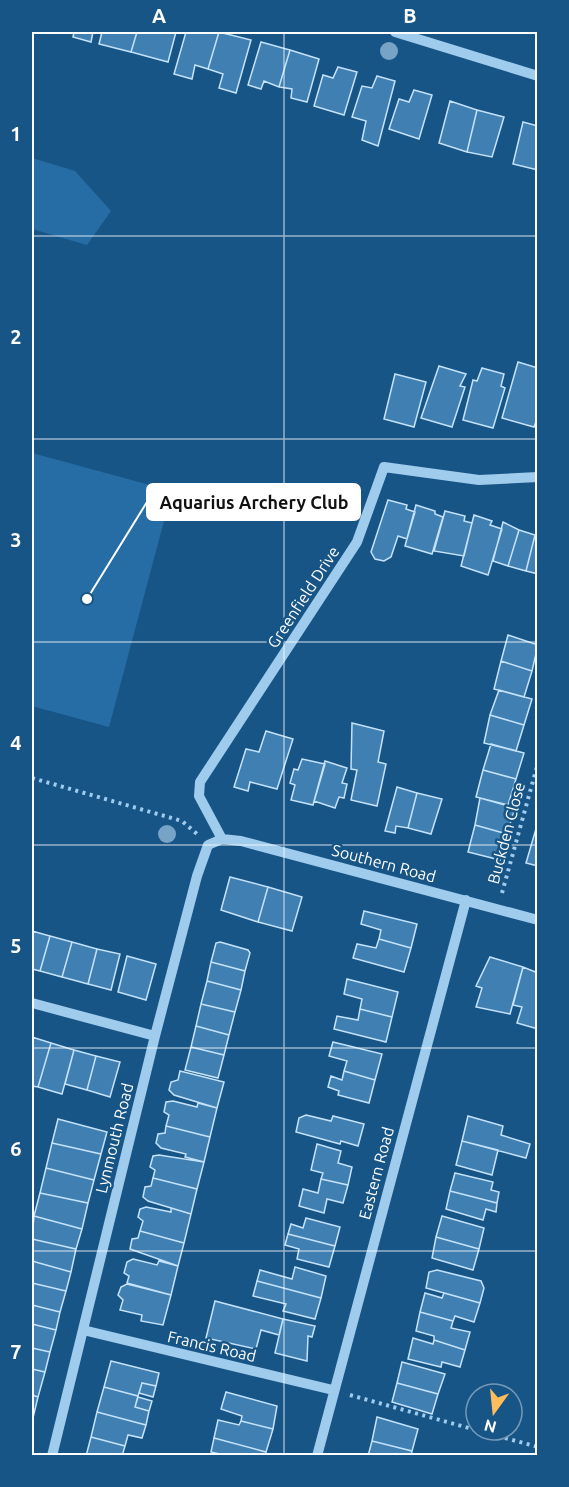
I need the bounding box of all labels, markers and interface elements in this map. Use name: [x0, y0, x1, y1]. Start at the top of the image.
text: A: [152, 4, 166, 27]
text: B: [403, 4, 417, 27]
text: 1: [10, 122, 22, 145]
text: 2: [10, 325, 22, 348]
callout: Aquarius Archery Club: [147, 484, 360, 520]
text: Aquarius Archery Club: [160, 492, 348, 512]
text: 3: [10, 528, 22, 551]
street label: Greenfield Drive: [264, 543, 342, 651]
text: 4: [10, 731, 22, 754]
street label: Buckden Close: [484, 780, 528, 886]
street label: Southern Road: [330, 840, 438, 886]
text: 5: [10, 934, 22, 957]
street label: Lynmouth Road: [92, 1081, 136, 1195]
street label: Eastern Road: [355, 1125, 397, 1221]
text: 6: [10, 1137, 22, 1160]
street label: Francis Road: [166, 1327, 258, 1365]
text: 7: [10, 1340, 22, 1363]
north arrow: [464, 1382, 524, 1442]
text: N: [482, 1416, 498, 1437]

